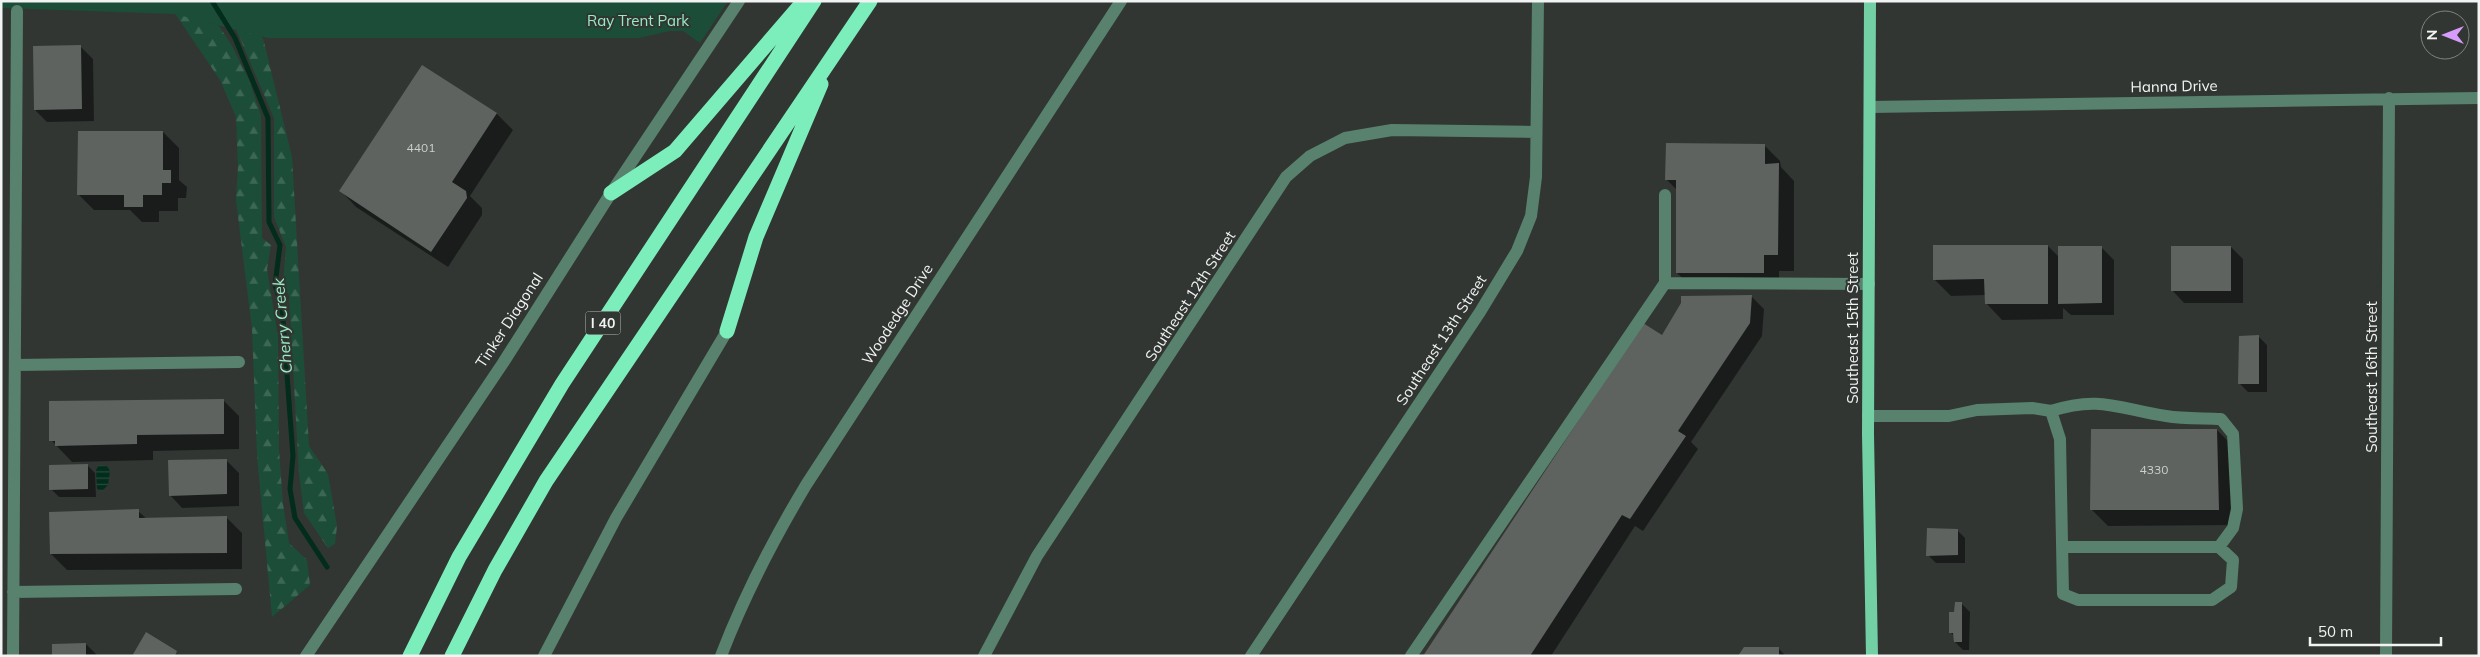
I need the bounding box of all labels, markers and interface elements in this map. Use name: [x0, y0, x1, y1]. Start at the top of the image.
north arrow: [2420, 10, 2470, 60]
park label: Ray Trent Park: [587, 11, 689, 30]
text: N: [2423, 30, 2441, 40]
street label: Hanna Drive: [2130, 76, 2218, 96]
house number: 4401: [407, 140, 435, 155]
street label: Southeast 12th Street: [1141, 227, 1239, 365]
street label: Southeast 15th Street: [1843, 252, 1862, 404]
street label: Woodedge Drive: [857, 260, 937, 368]
street label: Tinker Diagonal: [471, 269, 547, 371]
street label: Southeast 13th Street: [1392, 271, 1490, 409]
water label: Cherry Creek: [268, 277, 296, 375]
street label: Southeast 16th Street: [2362, 301, 2381, 453]
road number: I 40: [586, 312, 620, 334]
house number: 4330: [2140, 462, 2168, 477]
scale bar: [2310, 614, 2441, 646]
text: 50 m: [2318, 622, 2353, 641]

